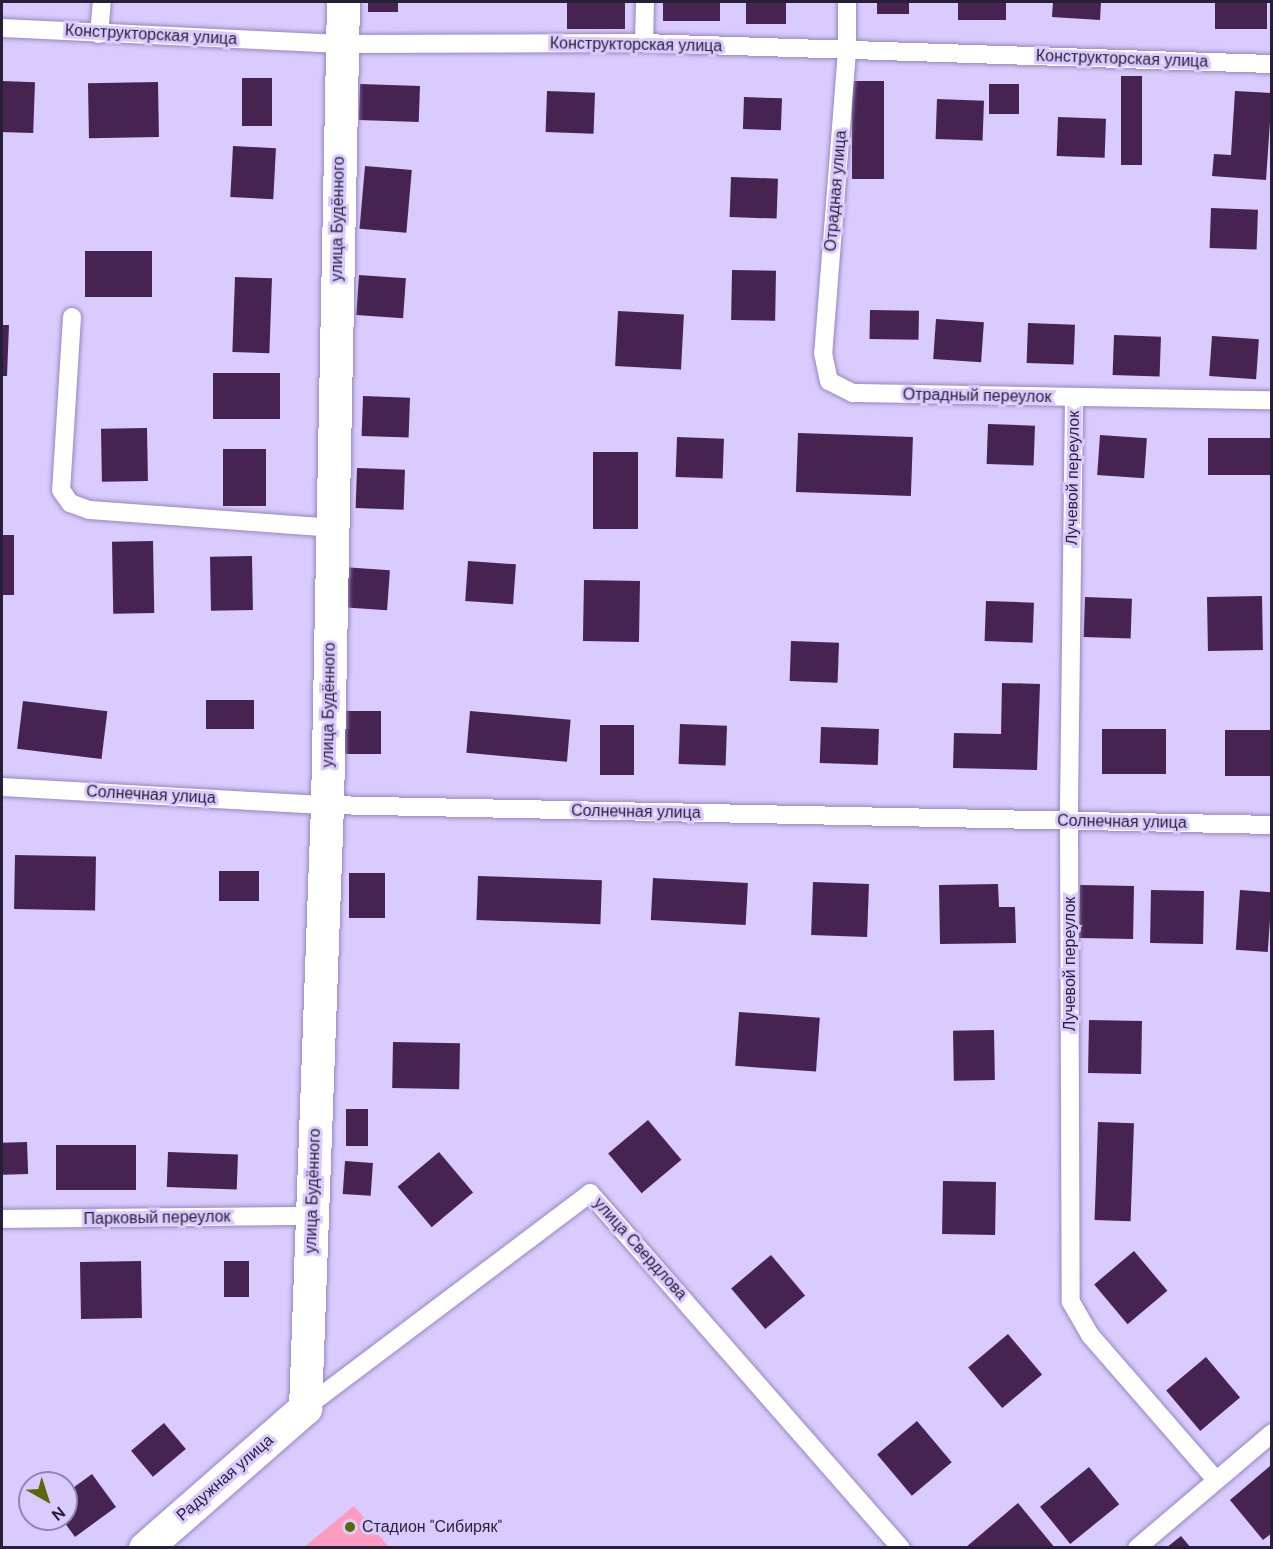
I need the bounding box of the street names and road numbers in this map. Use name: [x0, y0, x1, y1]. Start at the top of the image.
street label: Конструкторская улица: [64, 21, 238, 49]
street label: Конструкторская улица: [550, 34, 722, 56]
street label: Конструкторская улица: [1036, 46, 1208, 72]
street label: Отрадная улица: [821, 130, 851, 252]
street label: улица Будённого: [327, 156, 349, 282]
street label: Отрадный переулок: [903, 385, 1051, 407]
street label: Лучевой переулок: [1062, 411, 1084, 545]
street label: улица Будённого: [318, 642, 340, 768]
street label: Солнечная улица: [86, 782, 216, 808]
street label: Солнечная улица: [571, 801, 701, 823]
street label: Солнечная улица: [1057, 811, 1187, 833]
street label: Лучевой переулок: [1060, 897, 1080, 1031]
street label: улица Будённого: [301, 1128, 325, 1254]
street label: улица Свердлова: [589, 1194, 691, 1304]
street label: Парковый переулок: [83, 1207, 231, 1229]
street label: Радужная улица: [173, 1431, 277, 1525]

